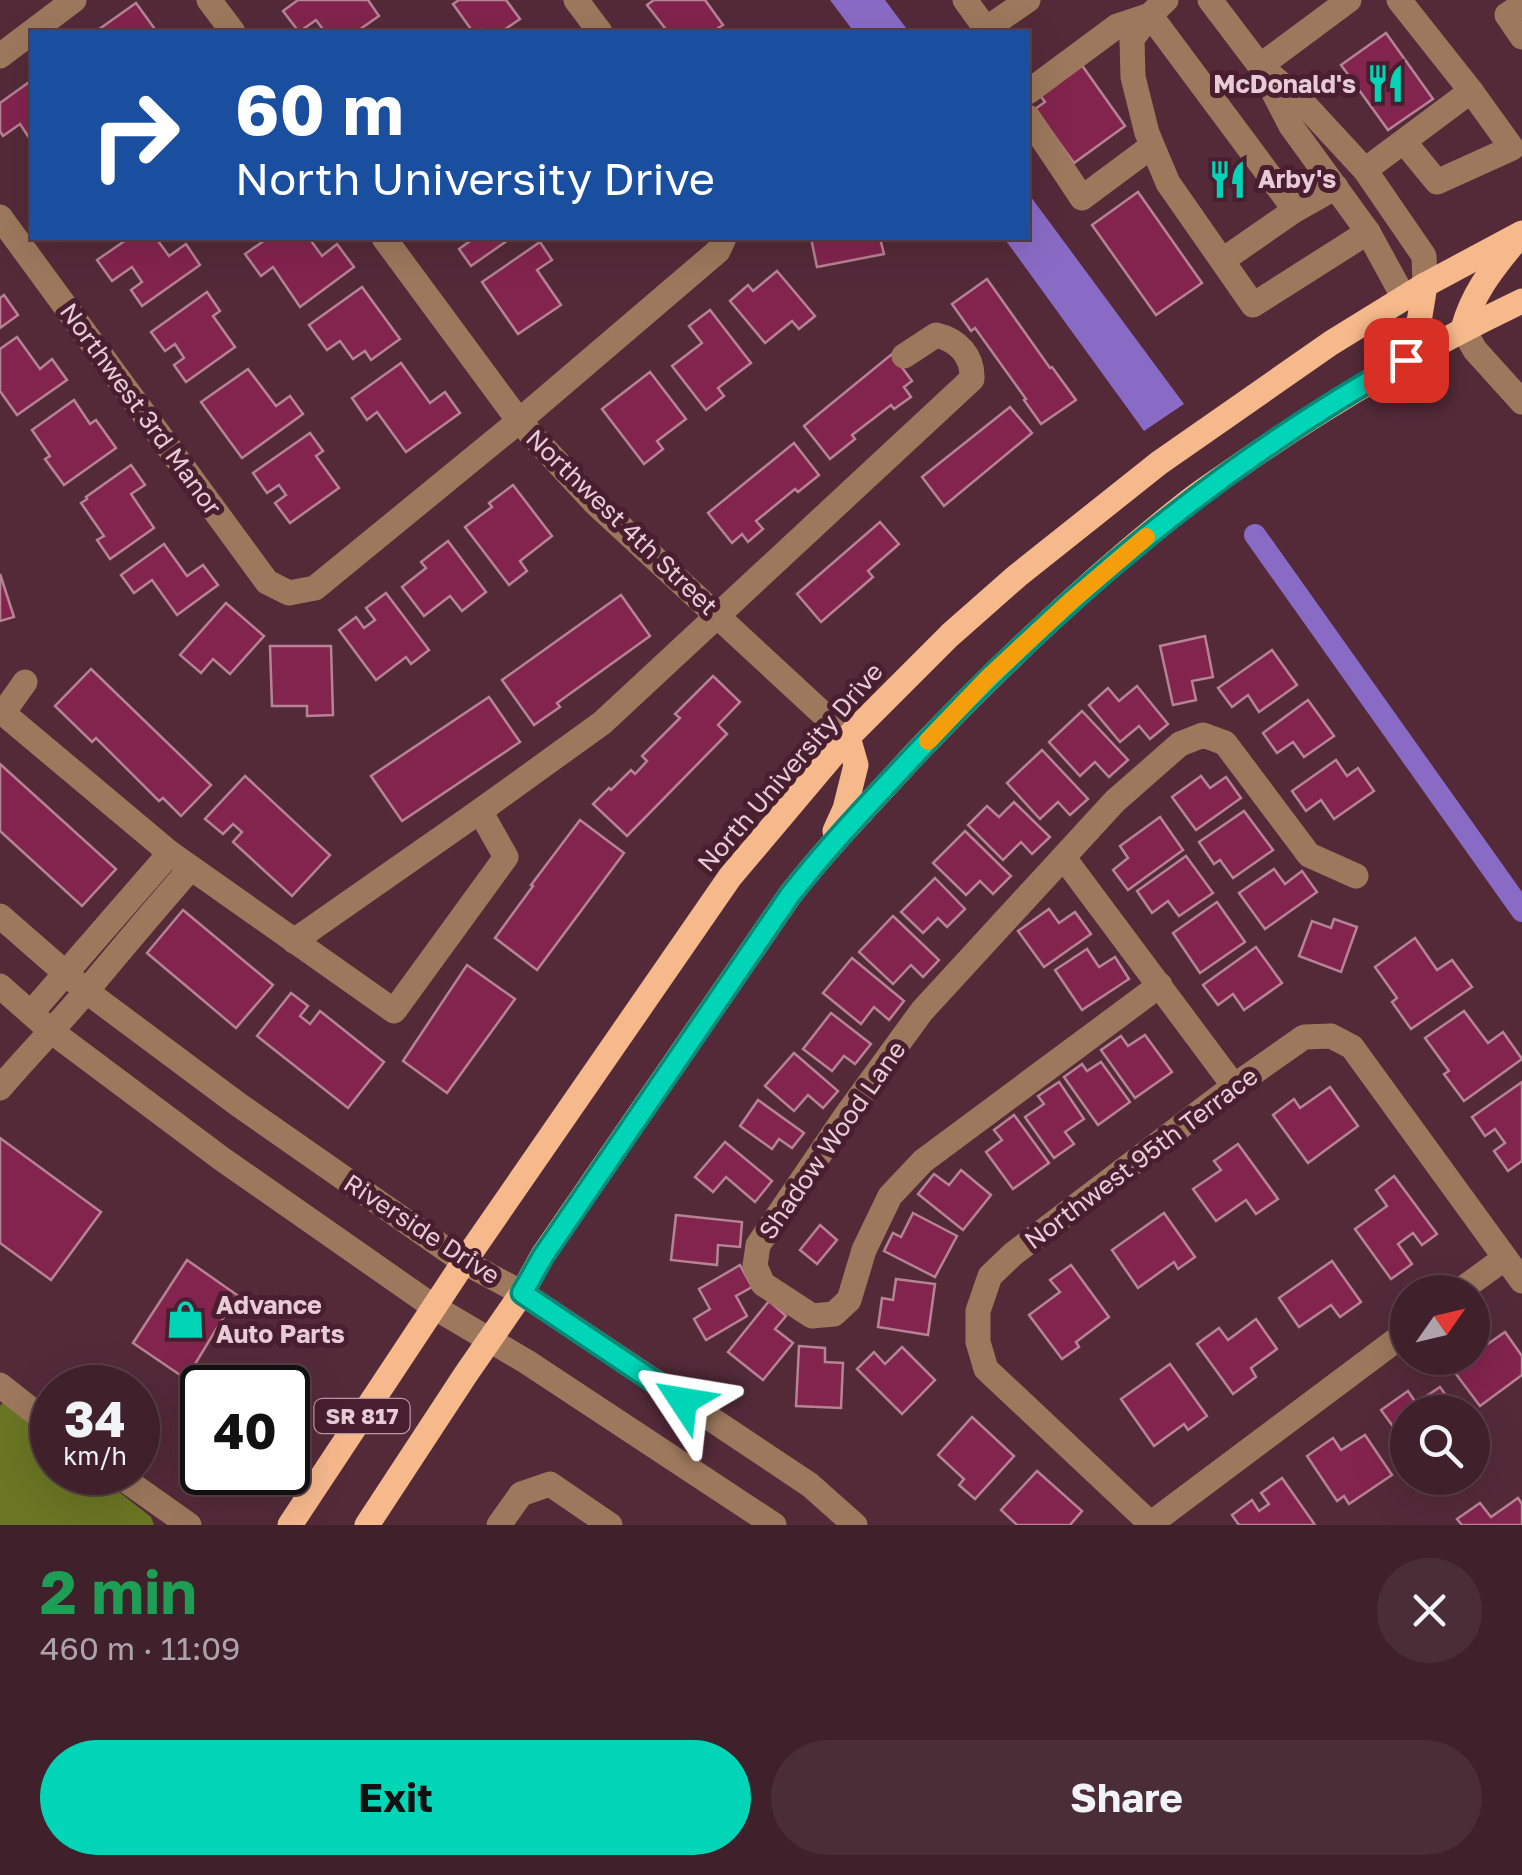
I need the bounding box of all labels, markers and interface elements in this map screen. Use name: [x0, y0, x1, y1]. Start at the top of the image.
restaurant icon: McDonald's: [1365, 63, 1407, 105]
text: 60 m: [235, 66, 404, 150]
place label: McDonald's: [1213, 68, 1356, 99]
icon: right: [70, 70, 200, 200]
text: North University Drive: [235, 151, 715, 205]
restaurant icon: Arby's: [1207, 158, 1249, 200]
place label: Arby's: [1258, 163, 1336, 194]
street label: Northwest 3rd Manor: [54, 296, 229, 521]
pin: [1364, 318, 1449, 403]
icon: arrive: [1379, 333, 1434, 388]
street label: Northwest 4th Street: [520, 422, 725, 621]
street label: North University Drive: [690, 656, 889, 877]
street label: Shadow Wood Lane: [751, 1034, 912, 1245]
street label: Northwest 95th Terrace: [1018, 1060, 1263, 1255]
street label: Riverside Drive: [339, 1167, 506, 1290]
north arrow: [1390, 1275, 1490, 1375]
map controls: [1390, 1275, 1490, 1495]
place label: Advance Auto Parts: [216, 1289, 345, 1349]
shop icon: Advance Auto Parts: [165, 1298, 207, 1340]
position arrow: [631, 1349, 735, 1453]
speed limit sign: 40: [180, 1365, 310, 1495]
text: 34: [64, 1388, 126, 1448]
button: search: [1390, 1395, 1490, 1495]
road number: SR 817: [314, 1399, 410, 1433]
text: km/h: [63, 1440, 127, 1471]
text: 2 min: [40, 1555, 197, 1627]
button: close: [1377, 1558, 1482, 1663]
text: 460 m · 11:09: [40, 1629, 240, 1667]
button: Exit: [40, 1740, 751, 1855]
button: Share: [771, 1740, 1482, 1855]

